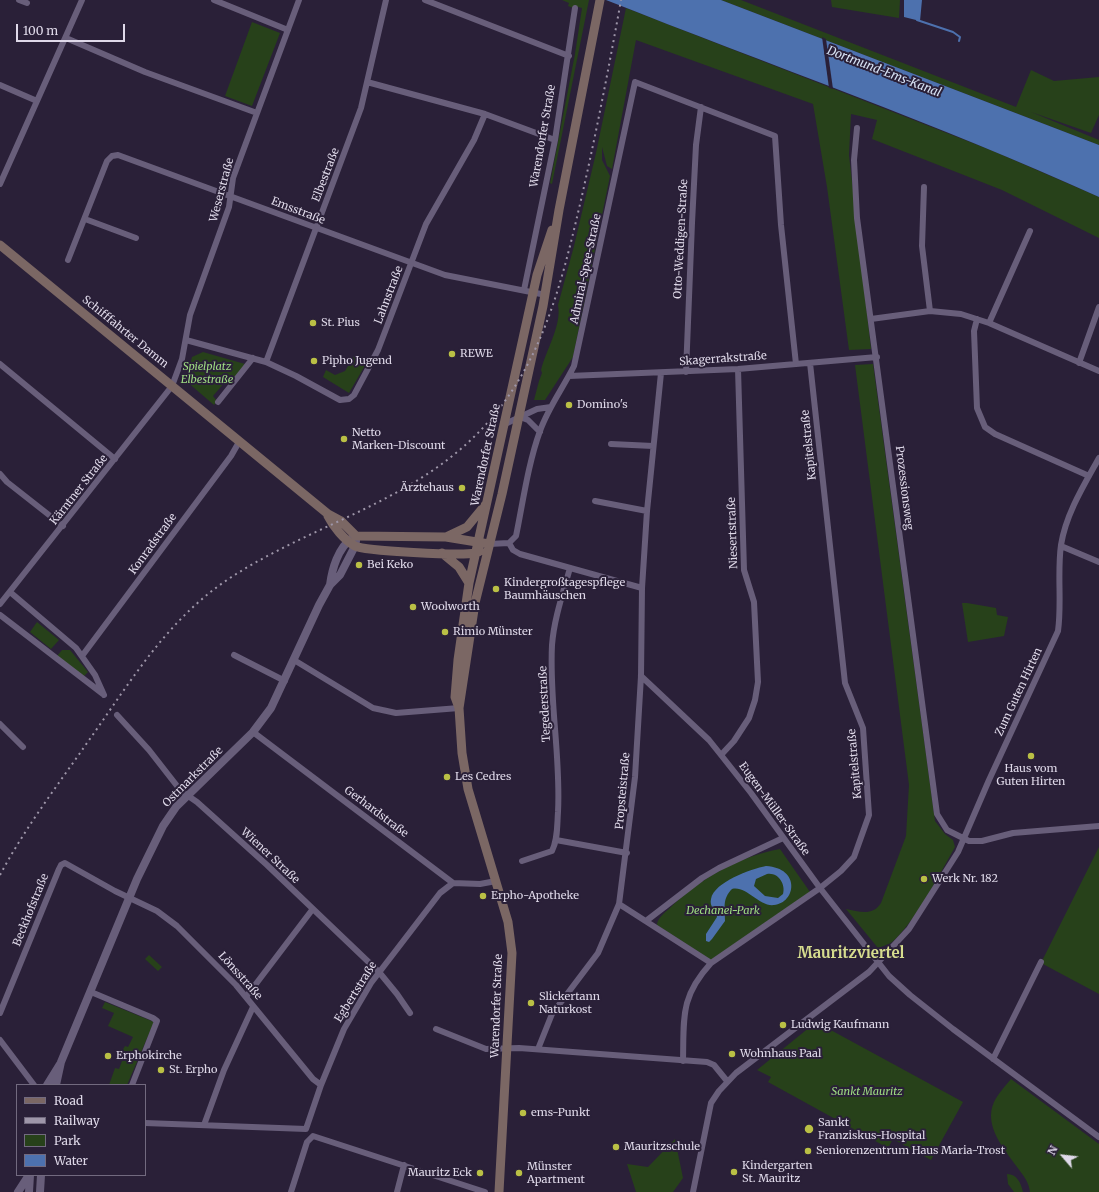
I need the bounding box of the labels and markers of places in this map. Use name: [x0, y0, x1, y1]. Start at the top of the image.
place label: St. Pius: [321, 316, 360, 330]
marker: St. Pius: [308, 318, 318, 328]
place label: REWE: [460, 347, 493, 361]
marker: REWE: [447, 349, 457, 359]
place label: Pipho Jugend: [322, 354, 392, 368]
marker: Pipho Jugend: [309, 356, 319, 366]
place label: Domino's: [577, 398, 628, 412]
marker: Domino's: [564, 400, 574, 410]
place label: Netto Marken-Discount: [352, 426, 445, 452]
marker: Netto Marken-Discount: [339, 434, 349, 444]
place label: Ärztehaus: [400, 481, 454, 495]
marker: Ärztehaus: [457, 483, 467, 493]
place label: Bei Keko: [367, 558, 413, 572]
marker: Bei Keko: [354, 560, 364, 570]
place label: Kindergroßtagespflege Baumhäuschen: [504, 576, 625, 602]
marker: Kindergroßtagespflege Baumhäuschen: [491, 584, 501, 594]
place label: Woolworth: [421, 600, 480, 614]
marker: Woolworth: [408, 602, 418, 612]
place label: Rimio Münster: [453, 625, 533, 639]
marker: Rimio Münster: [440, 627, 450, 637]
marker: Haus vom Guten Hirten: [1026, 751, 1036, 761]
place label: Haus vom Guten Hirten: [997, 762, 1065, 788]
place label: Les Cedres: [455, 770, 511, 784]
marker: Les Cedres: [442, 772, 452, 782]
place label: Werk Nr. 182: [932, 872, 998, 886]
marker: Werk Nr. 182: [919, 874, 929, 884]
place label: Erpho-Apotheke: [491, 889, 579, 903]
marker: Erpho-Apotheke: [478, 891, 488, 901]
place label: Slickertann Naturkost: [539, 990, 600, 1016]
marker: Slickertann Naturkost: [526, 998, 536, 1008]
place label: Ludwig Kaufmann: [791, 1018, 889, 1032]
marker: Ludwig Kaufmann: [778, 1020, 788, 1030]
place label: Wohnhaus Paal: [740, 1047, 821, 1061]
place label: Erphokirche: [116, 1049, 182, 1063]
marker: Wohnhaus Paal: [727, 1049, 737, 1059]
marker: Erphokirche: [103, 1051, 113, 1061]
place label: St. Erpho: [169, 1063, 217, 1077]
marker: St. Erpho: [156, 1065, 166, 1075]
place label: ems-Punkt: [531, 1106, 590, 1120]
marker: ems-Punkt: [518, 1108, 528, 1118]
place label: Sankt Franziskus-Hospital: [818, 1116, 925, 1142]
marker: Sankt Franziskus-Hospital: [803, 1123, 815, 1135]
place label: Mauritzschule: [624, 1140, 700, 1154]
marker: Mauritzschule: [611, 1142, 621, 1152]
place label: Seniorenzentrum Haus Maria-Trost: [816, 1144, 1005, 1158]
marker: Seniorenzentrum Haus Maria-Trost: [803, 1146, 813, 1156]
place label: Kindergarten St. Mauritz: [742, 1159, 813, 1185]
place label: Münster Apartment: [527, 1160, 585, 1186]
place label: Mauritz Eck: [408, 1166, 472, 1180]
marker: Kindergarten St. Mauritz: [729, 1167, 739, 1177]
marker: Mauritz Eck: [475, 1168, 485, 1178]
marker: Münster Apartment: [514, 1168, 524, 1178]

